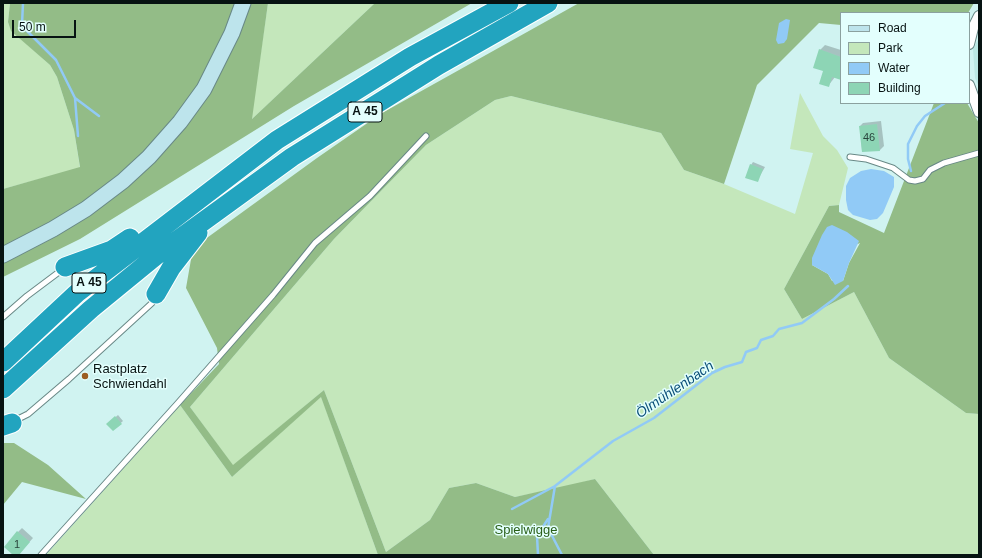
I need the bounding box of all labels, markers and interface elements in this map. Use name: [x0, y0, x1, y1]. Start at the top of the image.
scale bar: [14, 12, 78, 38]
legend: [840, 12, 970, 104]
text: 50 m: [19, 20, 46, 34]
text: Road: [878, 21, 907, 35]
text: Park: [878, 41, 903, 55]
text: Water: [878, 61, 910, 75]
text: Building: [878, 81, 921, 95]
road number: A 45: [348, 102, 382, 122]
house number: 46: [863, 131, 875, 145]
road number: A 45: [72, 273, 106, 293]
water label: Ölmühlenbach: [633, 358, 717, 422]
place label: Rastplatz Schwiendahl: [93, 361, 167, 392]
marker: Rastplatz Schwiendahl: [80, 371, 90, 381]
park label: Spielwigge: [495, 522, 557, 538]
house number: 1: [14, 538, 20, 552]

